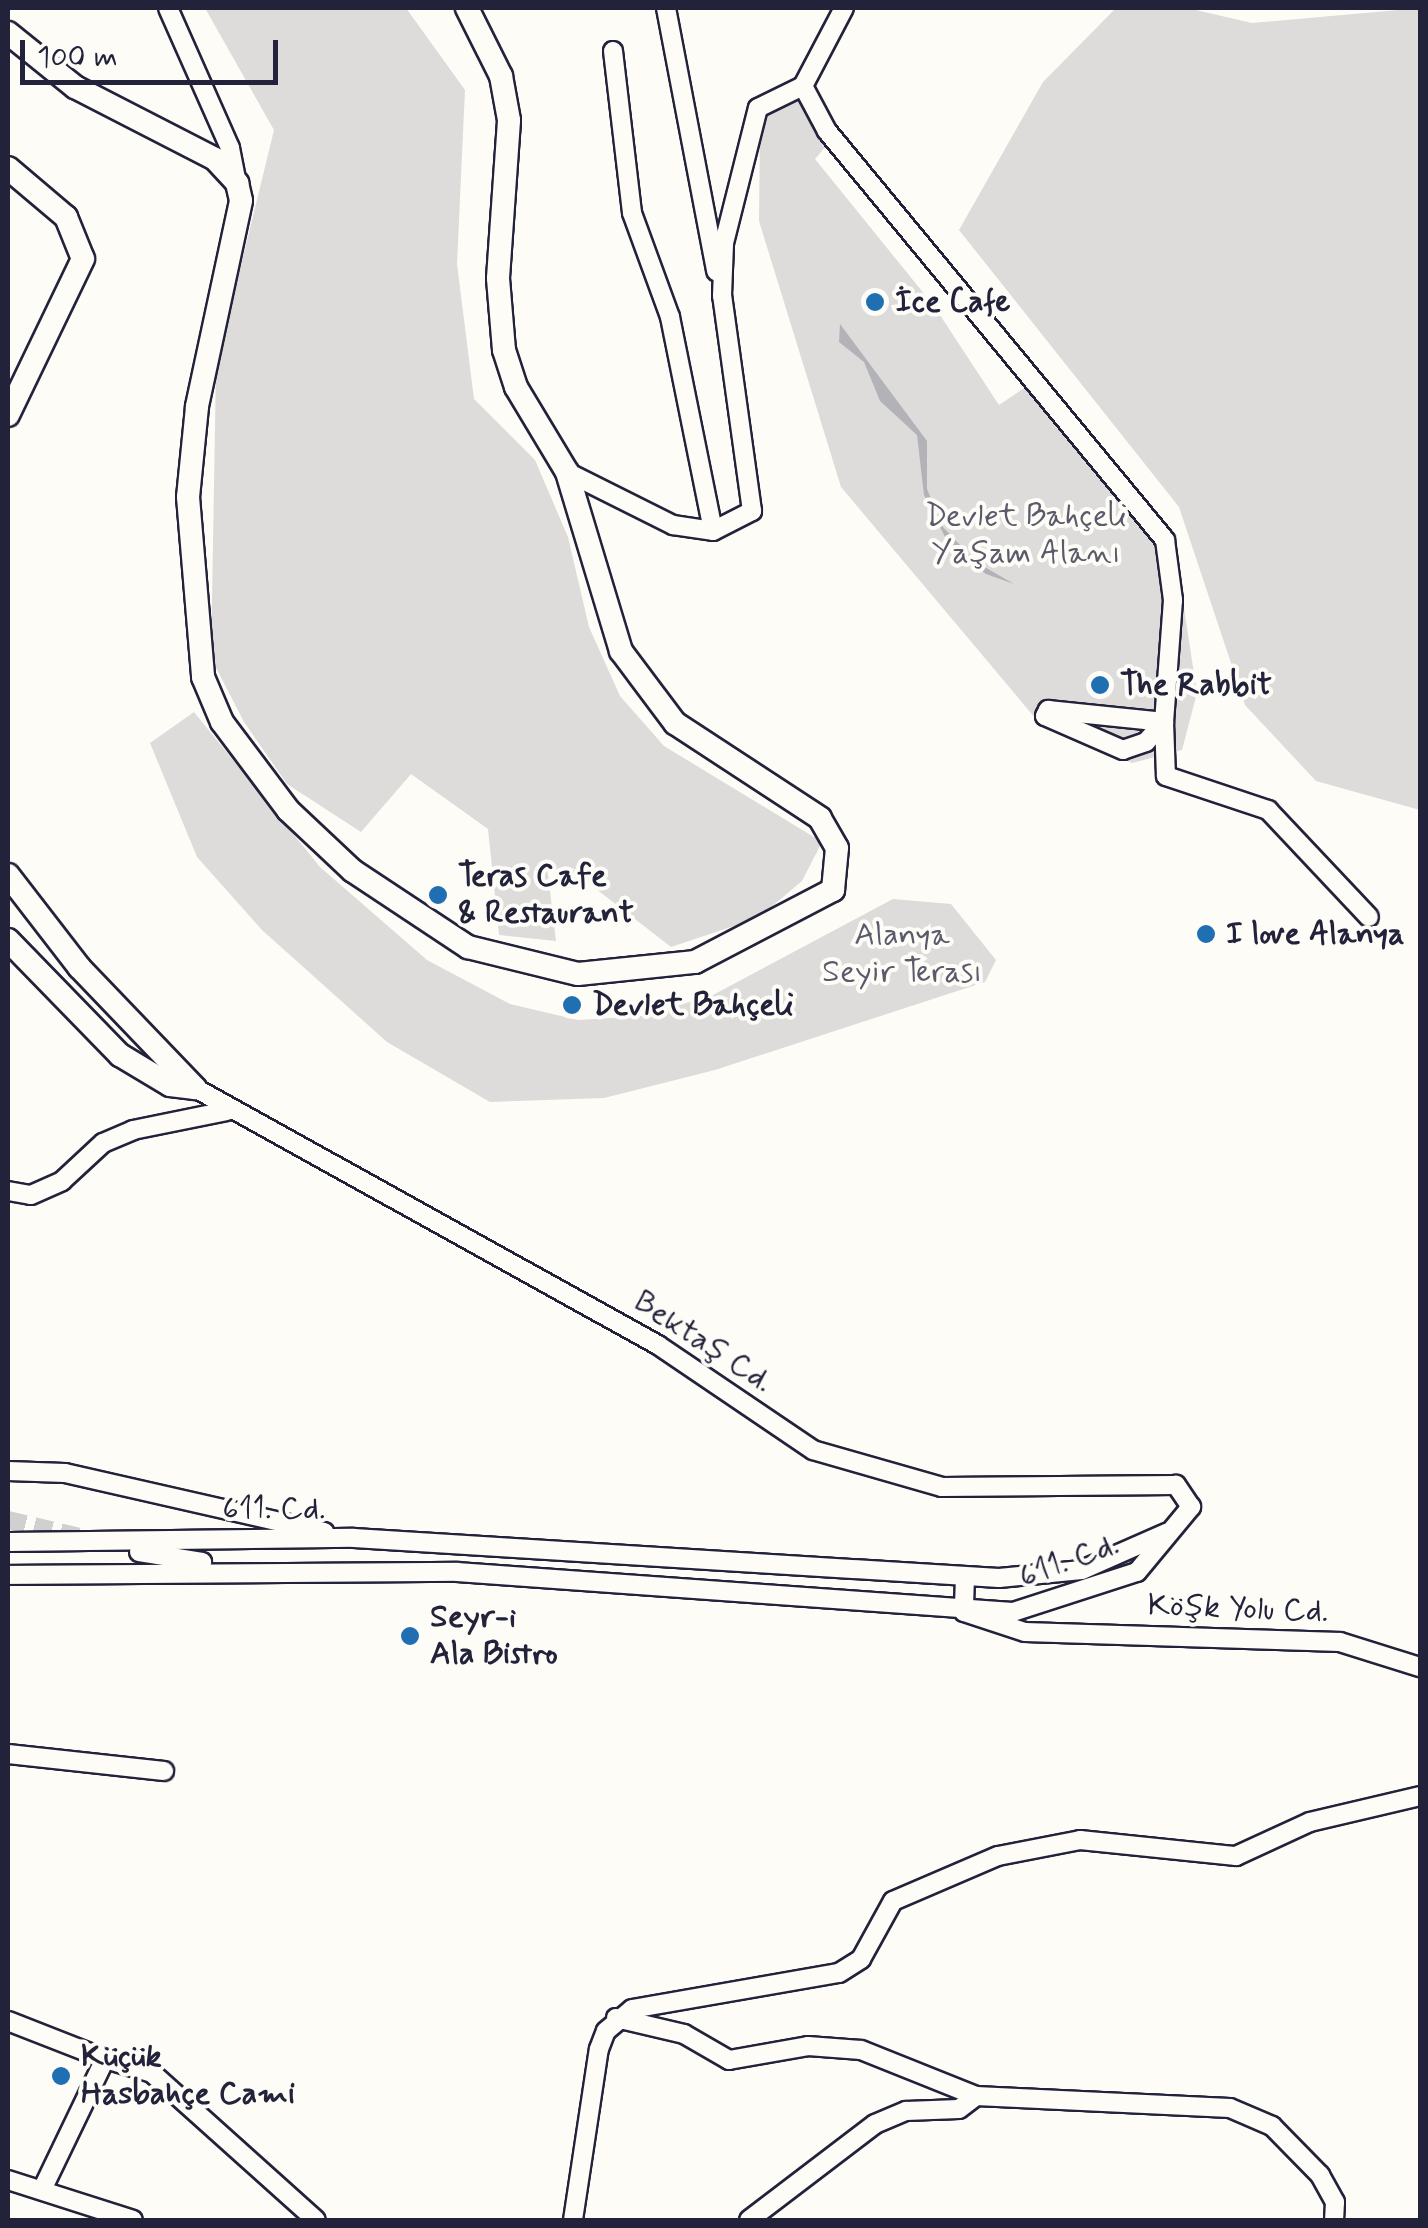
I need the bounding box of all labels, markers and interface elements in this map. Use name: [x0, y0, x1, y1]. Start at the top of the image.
scale bar: [25, 20, 282, 82]
text: 100 m: [37, 38, 118, 77]
place label: İce Cafe: [895, 283, 1017, 321]
marker: İce Cafe: [864, 291, 886, 313]
park label: Devlet Bahçeli Yaşam Alanı: [925, 498, 1127, 573]
place label: The Rabbit: [1120, 666, 1275, 704]
marker: The Rabbit: [1089, 674, 1111, 696]
place label: Teras Cafe & Restaurant: [458, 858, 634, 933]
marker: Teras Cafe & Restaurant: [427, 884, 449, 906]
place label: I love Alanya: [1226, 915, 1404, 953]
park label: Alanya Seyir Terası: [822, 917, 982, 992]
marker: I love Alanya: [1195, 923, 1217, 945]
place label: Devlet Bahçeli: [592, 986, 794, 1024]
marker: Devlet Bahçeli: [561, 994, 583, 1016]
street label: Bektaş Cd.: [626, 1283, 780, 1401]
street label: 611. Cd.: [222, 1490, 326, 1528]
street label: 611. Cd.: [1014, 1525, 1124, 1597]
street label: Köşk Yolu Cd.: [1144, 1587, 1332, 1631]
place label: Seyr-i Ala Bistro: [430, 1599, 558, 1674]
marker: Seyr-i Ala Bistro: [399, 1625, 421, 1647]
place label: Küçük Hasbahçe Cami: [81, 2039, 296, 2114]
marker: Küçük Hasbahçe Cami: [50, 2065, 72, 2087]

